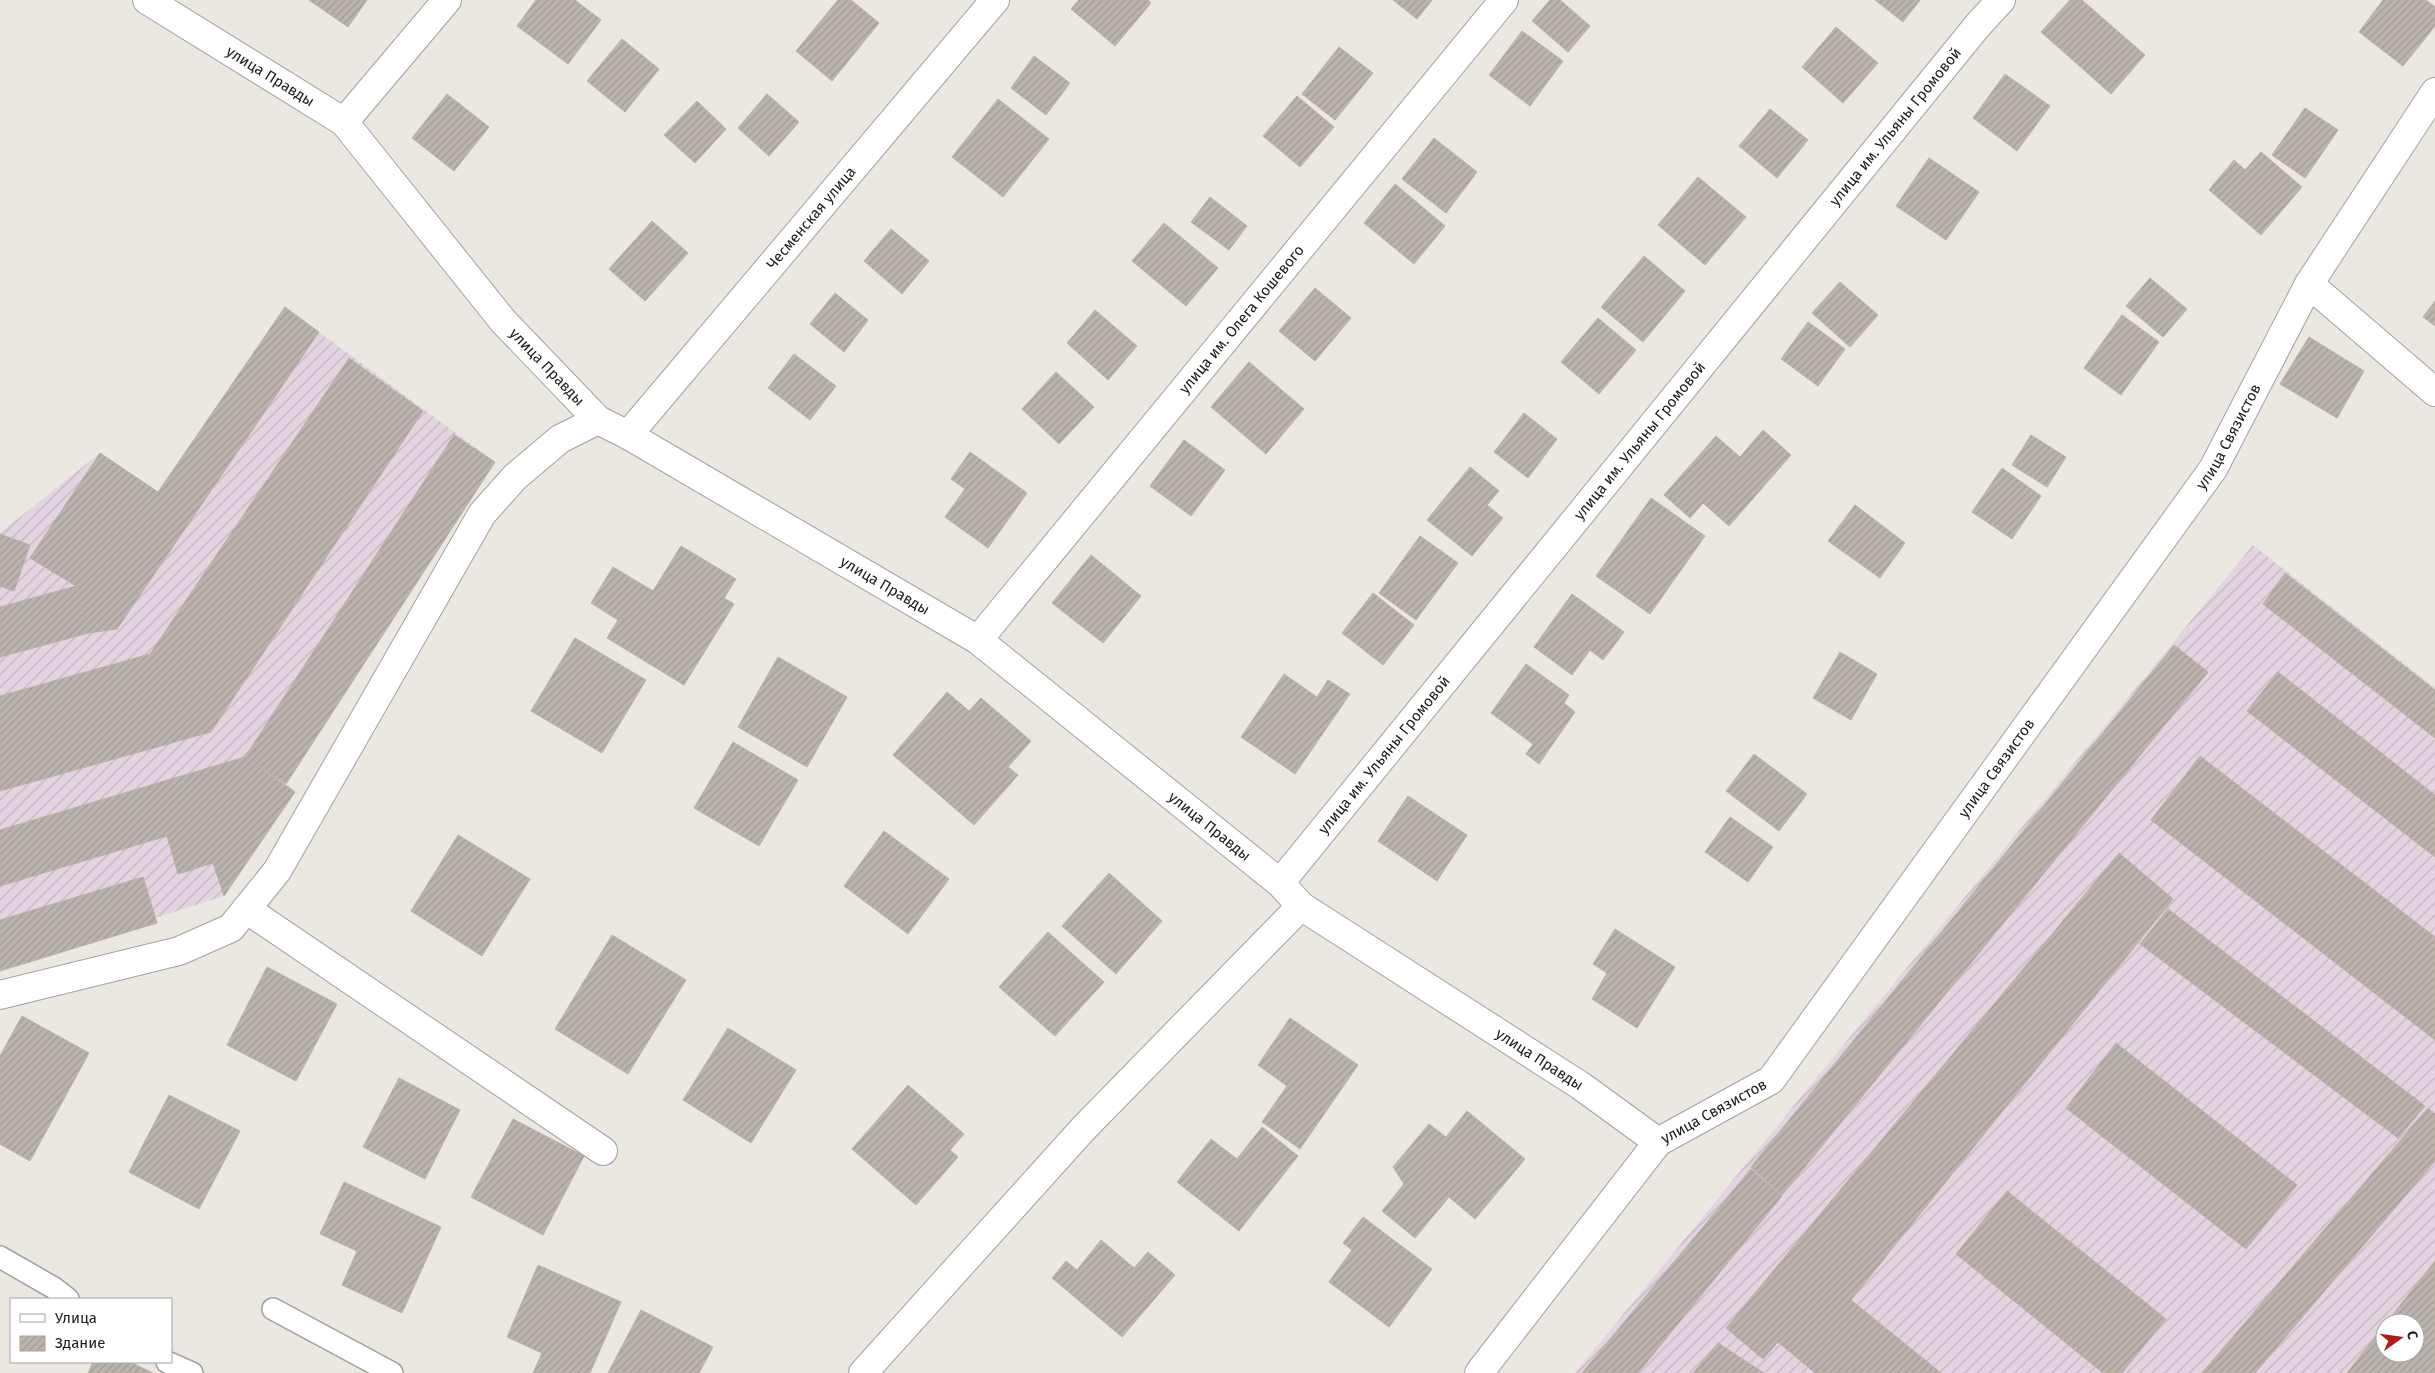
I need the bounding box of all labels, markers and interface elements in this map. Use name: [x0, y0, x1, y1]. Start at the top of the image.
street label: улица Правды: [223, 42, 318, 110]
street label: улица им. Ульяны Громовой: [1826, 44, 1965, 209]
street label: Чесменская улица: [763, 163, 860, 273]
street label: улица им. Олега Кошевого: [1175, 241, 1308, 397]
street label: улица Правды: [506, 324, 588, 409]
street label: улица им. Ульяны Громовой: [1570, 358, 1709, 524]
street label: улица Связистов: [2192, 381, 2265, 493]
street label: улица Правды: [837, 552, 933, 619]
street label: улица им. Ульяны Громовой: [1314, 672, 1454, 838]
street label: улица Связистов: [1955, 715, 2038, 821]
street label: улица Правды: [1165, 788, 1254, 865]
street label: улица Правды: [1492, 1024, 1587, 1094]
street label: улица Связистов: [1658, 1075, 1770, 1148]
legend: [10, 1298, 172, 1363]
text: Улица: [55, 1309, 97, 1327]
north arrow: [2375, 1313, 2425, 1363]
text: С: [2403, 1329, 2421, 1341]
text: Здание: [55, 1334, 105, 1352]

